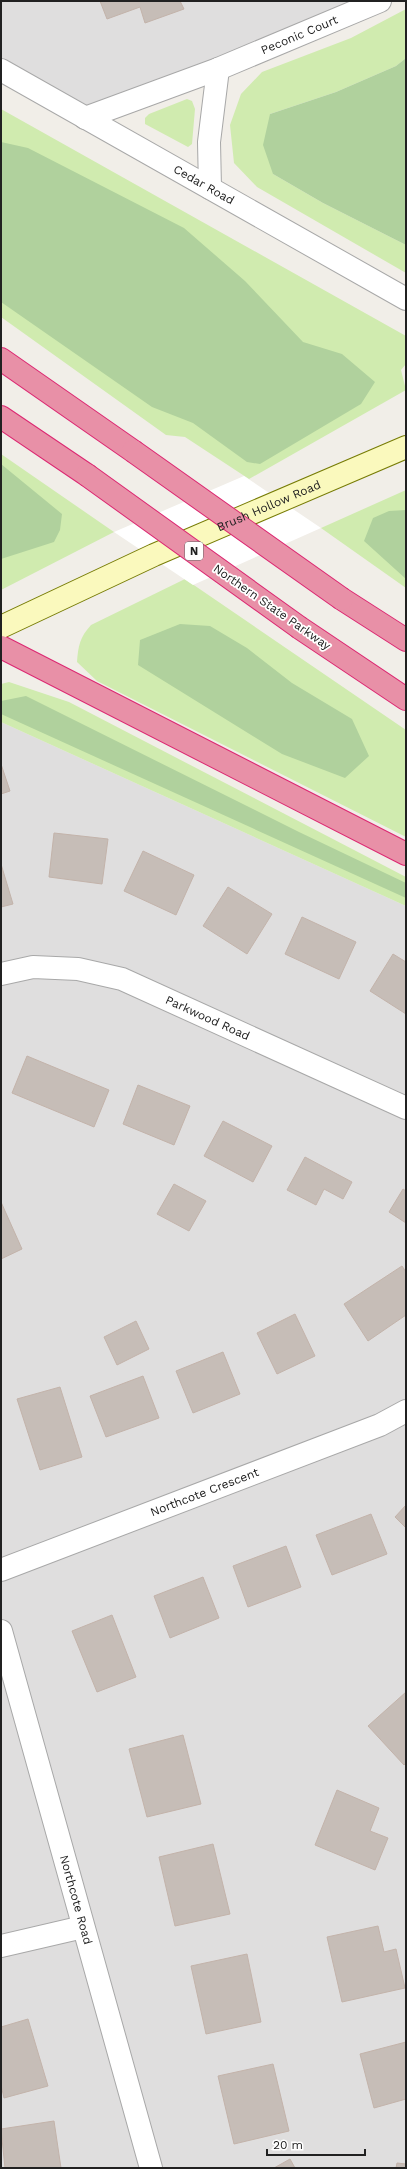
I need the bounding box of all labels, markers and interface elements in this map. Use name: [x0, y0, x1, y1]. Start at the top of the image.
street label: Peconic Court: [259, 13, 340, 57]
street label: Cedar Road: [171, 162, 237, 207]
street label: Brush Hollow Road: [215, 477, 323, 534]
road number: N: [185, 542, 203, 560]
street label: Northern State Parkway: [211, 561, 334, 653]
street label: Parkwood Road: [163, 993, 252, 1043]
street label: Northcote Crescent: [148, 1465, 261, 1519]
street label: Northcote Road: [57, 1853, 95, 1946]
scale bar: [267, 2131, 365, 2157]
text: 20 m: [273, 2138, 303, 2152]

